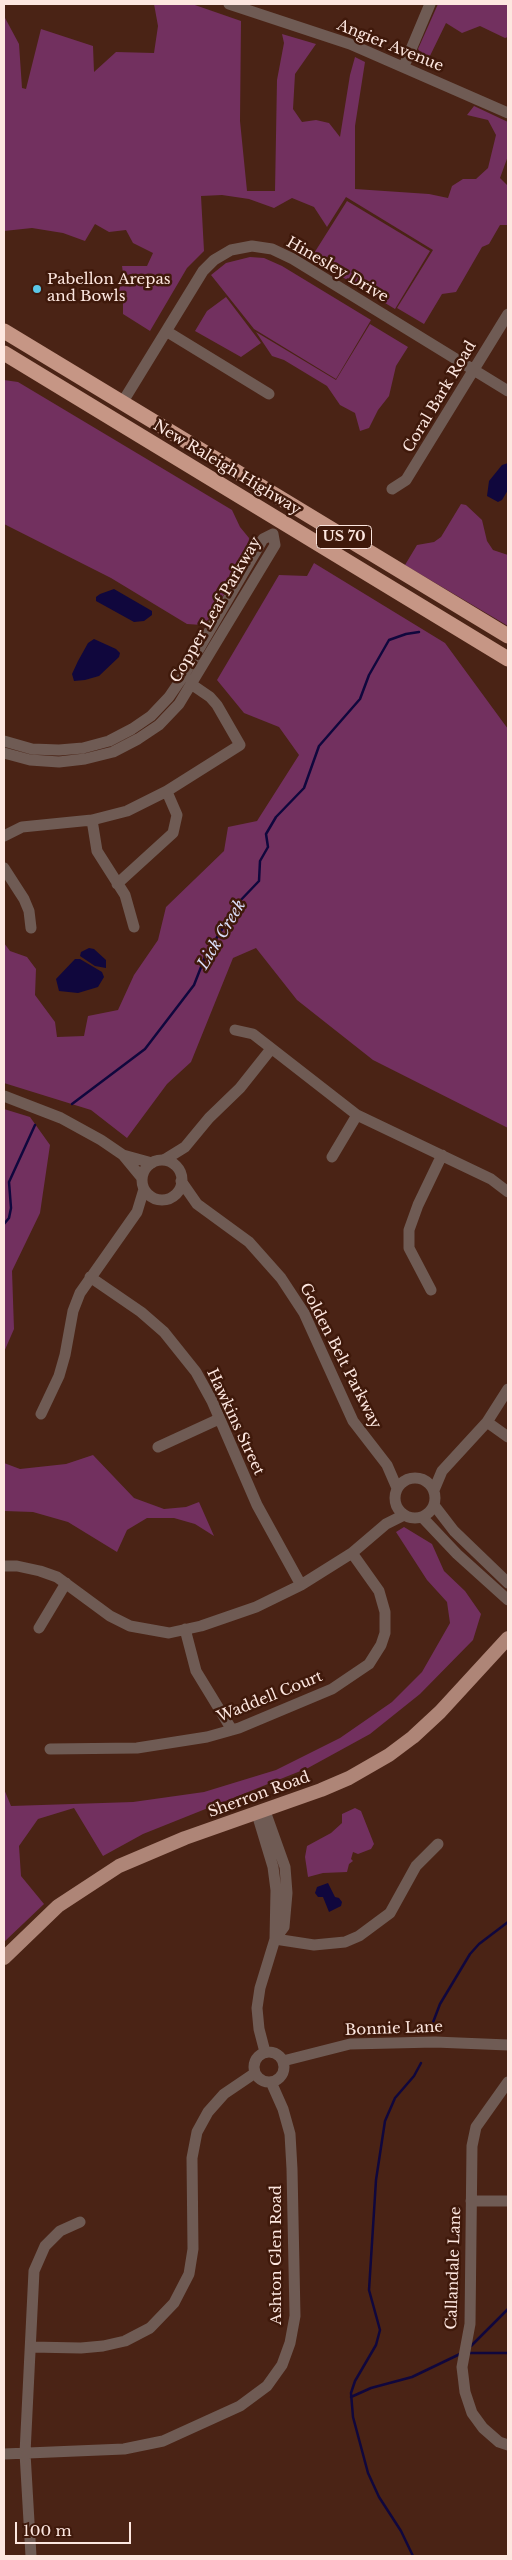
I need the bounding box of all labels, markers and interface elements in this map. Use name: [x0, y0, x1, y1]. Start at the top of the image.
street label: Angier Avenue: [334, 16, 446, 76]
street label: Hinesley Drive: [283, 234, 391, 306]
place label: Pabellon Arepas and Bowls: [47, 271, 171, 306]
marker: Pabellon Arepas and Bowls: [31, 283, 43, 295]
street label: Coral Bark Road: [400, 338, 480, 456]
street label: New Raleigh Highway: [150, 417, 304, 519]
road number: US 70: [316, 526, 372, 548]
street label: Copper Leaf Parkway: [167, 534, 265, 686]
water label: Lick Creek: [194, 897, 250, 973]
street label: Golden Belt Parkway: [295, 1280, 385, 1432]
street label: Hawkins Street: [202, 1366, 268, 1478]
street label: Waddell Court: [215, 1668, 325, 1726]
street label: Sherron Road: [206, 1768, 312, 1822]
street label: Bonnie Lane: [345, 2018, 443, 2040]
street label: Ashton Glen Road: [268, 2185, 286, 2325]
street label: Callandale Lane: [443, 2206, 465, 2330]
scale bar: [18, 2512, 134, 2544]
text: 100 m: [23, 2521, 72, 2540]

